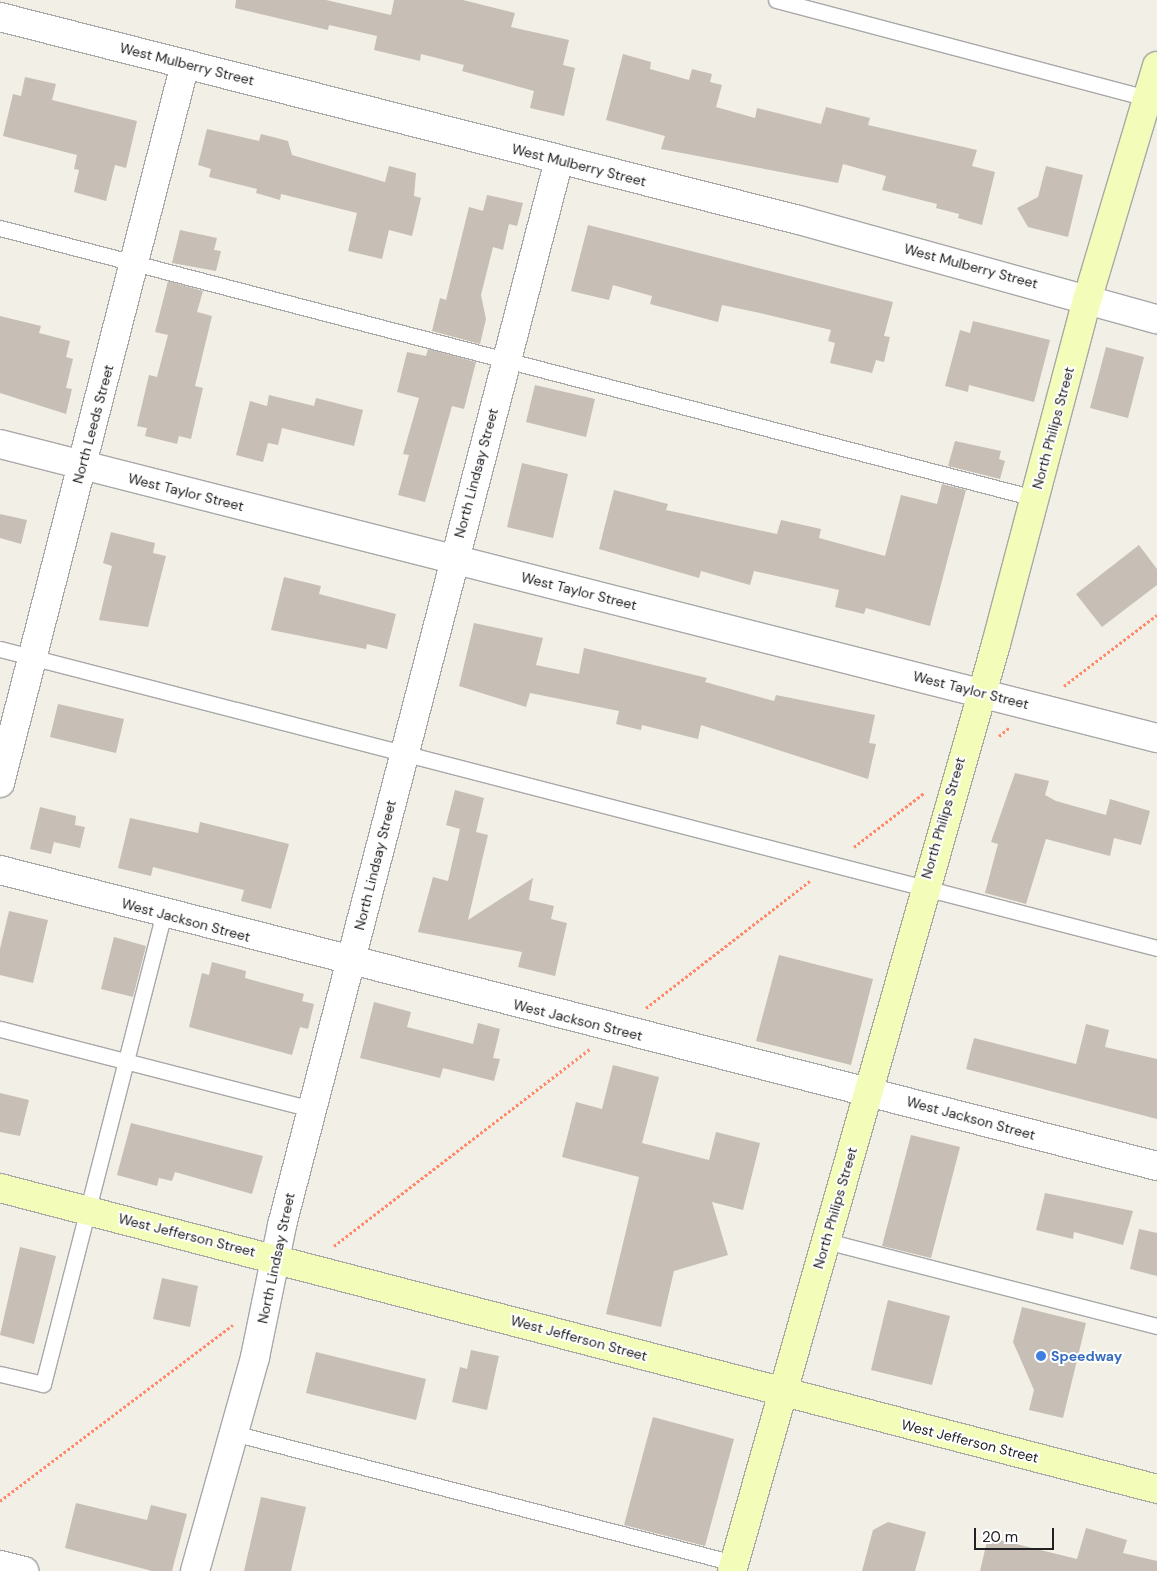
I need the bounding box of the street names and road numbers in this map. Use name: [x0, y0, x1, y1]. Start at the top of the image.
street label: West Mulberry Street: [118, 39, 256, 89]
street label: West Mulberry Street: [510, 140, 648, 190]
street label: West Mulberry Street: [902, 240, 1040, 292]
street label: North Leeds Street: [69, 363, 117, 485]
street label: North Philips Street: [1029, 365, 1077, 491]
street label: North Lindsay Street: [451, 406, 501, 540]
street label: West Taylor Street: [126, 469, 246, 515]
street label: West Taylor Street: [519, 568, 639, 614]
street label: West Taylor Street: [911, 667, 1031, 713]
street label: North Philips Street: [918, 755, 968, 881]
street label: North Lindsay Street: [351, 798, 399, 932]
street label: West Jackson Street: [120, 895, 252, 945]
street label: West Jackson Street: [512, 996, 644, 1044]
street label: West Jackson Street: [905, 1093, 1037, 1143]
street label: North Philips Street: [810, 1145, 860, 1271]
street label: North Lindsay Street: [254, 1191, 298, 1325]
street label: West Jefferson Street: [117, 1210, 257, 1260]
street label: West Jefferson Street: [509, 1312, 649, 1364]
street label: West Jefferson Street: [900, 1416, 1040, 1466]

